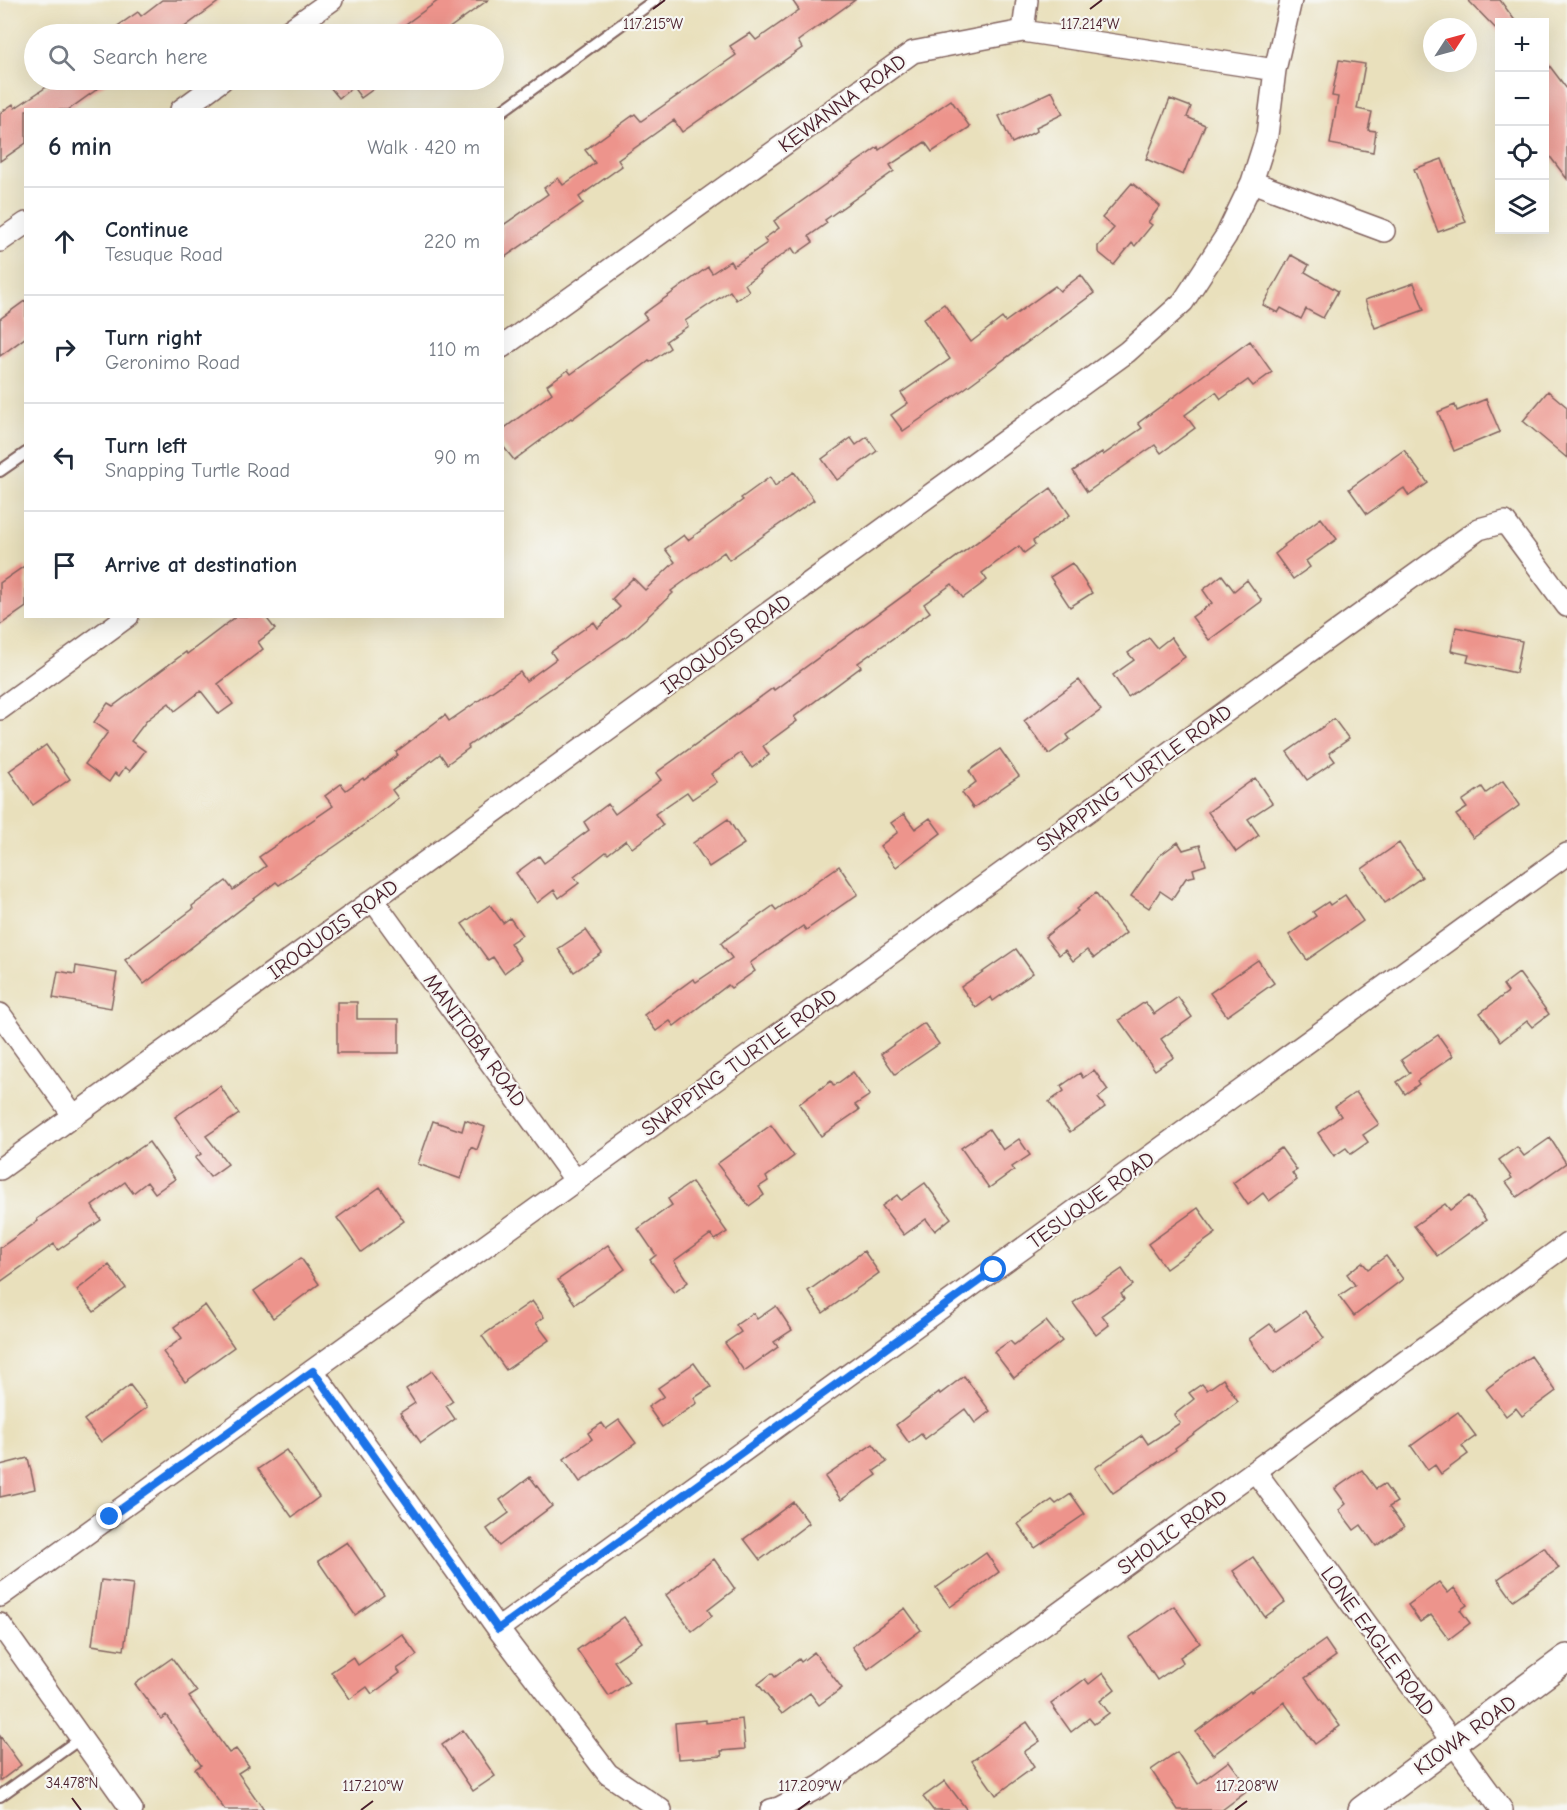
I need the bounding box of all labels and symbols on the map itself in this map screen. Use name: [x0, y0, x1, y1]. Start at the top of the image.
text: 117.215°W: [623, 15, 683, 33]
text: 117.214°W: [1061, 15, 1120, 33]
north arrow: [1423, 18, 1477, 72]
street label: KEWANNA ROAD: [773, 49, 911, 157]
street label: IROQUOIS ROAD: [656, 589, 796, 699]
street label: SNAPPING TURTLE ROAD: [1032, 699, 1236, 857]
street label: IROQUOIS ROAD: [263, 874, 403, 984]
street label: MANITOBA ROAD: [419, 969, 531, 1111]
street label: SNAPPING TURTLE ROAD: [637, 983, 841, 1141]
street label: TESUQUE ROAD: [1023, 1146, 1159, 1254]
route start: [980, 1256, 1006, 1282]
street label: SHOLIC ROAD: [1112, 1484, 1232, 1580]
route end: [96, 1503, 122, 1529]
street label: LONE EAGLE ROAD: [1316, 1562, 1440, 1720]
street label: KIOWA ROAD: [1409, 1690, 1521, 1780]
text: 34.478°N: [46, 1774, 98, 1792]
text: 117.210°W: [343, 1777, 403, 1795]
text: 117.209°W: [779, 1777, 841, 1795]
text: 117.208°W: [1216, 1777, 1278, 1795]

